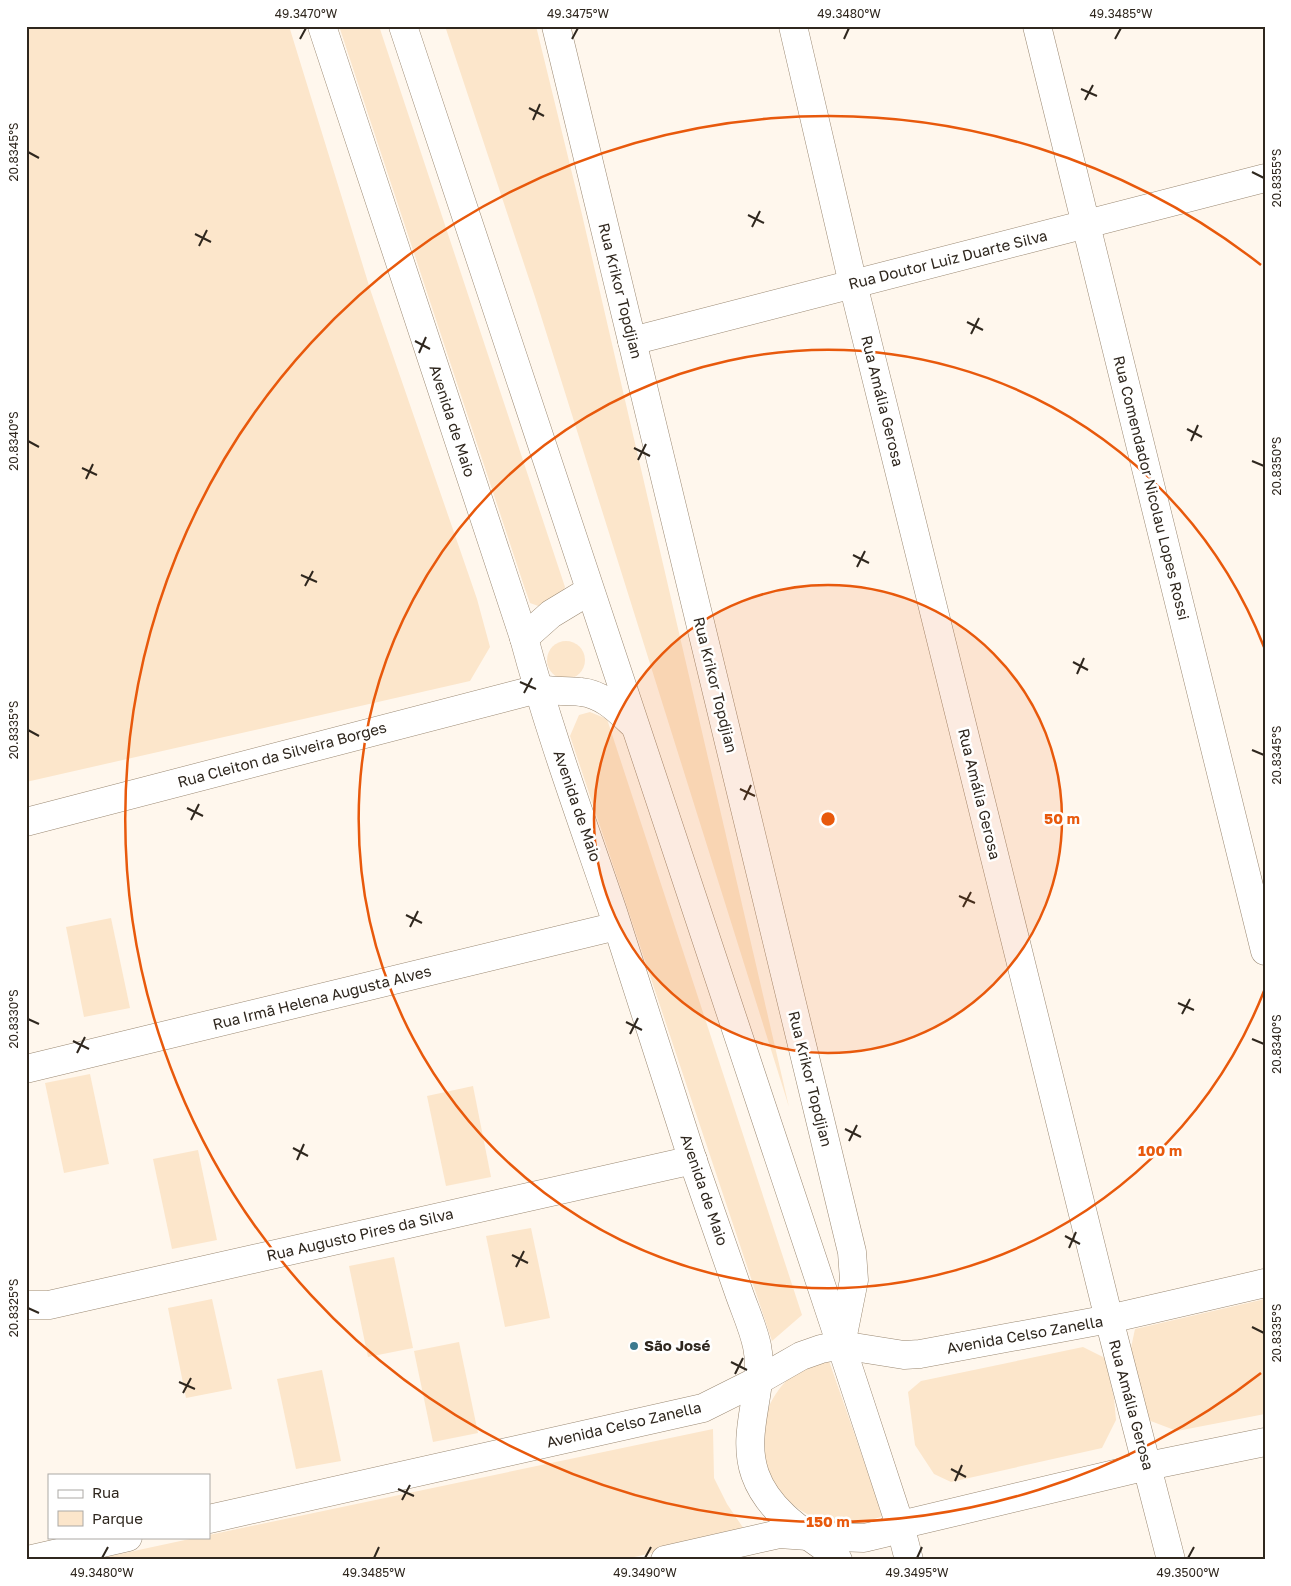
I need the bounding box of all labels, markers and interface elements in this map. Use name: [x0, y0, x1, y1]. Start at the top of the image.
text: 49.3470°W: [275, 6, 338, 21]
text: 49.3475°W: [547, 6, 609, 21]
text: 49.3480°W: [817, 6, 881, 21]
text: 49.3485°W: [1089, 6, 1153, 21]
text: 20.8345°S: [6, 122, 21, 181]
text: 20.8355°S: [1269, 148, 1284, 207]
street label: Rua Krikor Topdjian: [595, 221, 647, 361]
street label: Rua Doutor Luiz Duarte Silva: [846, 226, 1049, 292]
street label: Rua Amália Gerosa: [858, 333, 908, 468]
street label: Rua Comendador Nicolau Lopes Rossi: [1110, 354, 1194, 622]
street label: Avenida de Maio: [426, 362, 480, 479]
text: 20.8340°S: [6, 411, 21, 471]
text: 20.8350°S: [1269, 436, 1284, 496]
street label: Rua Krikor Topdjian: [690, 615, 742, 755]
text: 20.8335°S: [6, 700, 21, 759]
street label: Rua Cleiton da Silveira Borges: [175, 717, 388, 791]
text: 20.8345°S: [1269, 725, 1284, 784]
street label: Rua Amália Gerosa: [955, 726, 1005, 861]
street label: Avenida de Maio: [550, 748, 605, 864]
text: 50 m: [1044, 809, 1080, 827]
centre of rings: [819, 810, 837, 828]
street label: Rua Irmã Helena Augusta Alves: [211, 961, 433, 1033]
text: 20.8330°S: [6, 989, 21, 1049]
street label: Rua Krikor Topdjian: [785, 1009, 837, 1149]
text: 20.8340°S: [1269, 1014, 1284, 1074]
street label: Avenida de Maio: [677, 1132, 732, 1248]
text: 100 m: [1138, 1141, 1182, 1159]
street label: Rua Augusto Pires da Silva: [265, 1204, 455, 1264]
text: 20.8325°S: [6, 1278, 21, 1337]
text: 20.8335°S: [1269, 1303, 1284, 1362]
street label: Avenida Celso Zanella: [945, 1311, 1104, 1357]
place label: São José: [644, 1336, 710, 1354]
street label: Rua Amália Gerosa: [1106, 1337, 1158, 1472]
marker: São José: [628, 1340, 640, 1352]
street label: Avenida Celso Zanella: [545, 1397, 703, 1451]
legend: [48, 1474, 210, 1538]
text: Rua: [92, 1483, 119, 1501]
text: Parque: [92, 1509, 143, 1527]
text: 150 m: [806, 1512, 850, 1530]
text: 49.3480°W: [70, 1565, 134, 1580]
text: 49.3485°W: [342, 1565, 406, 1580]
text: 49.3490°W: [613, 1565, 677, 1580]
text: 49.3495°W: [886, 1565, 949, 1580]
text: 49.3500°W: [1156, 1565, 1220, 1580]

